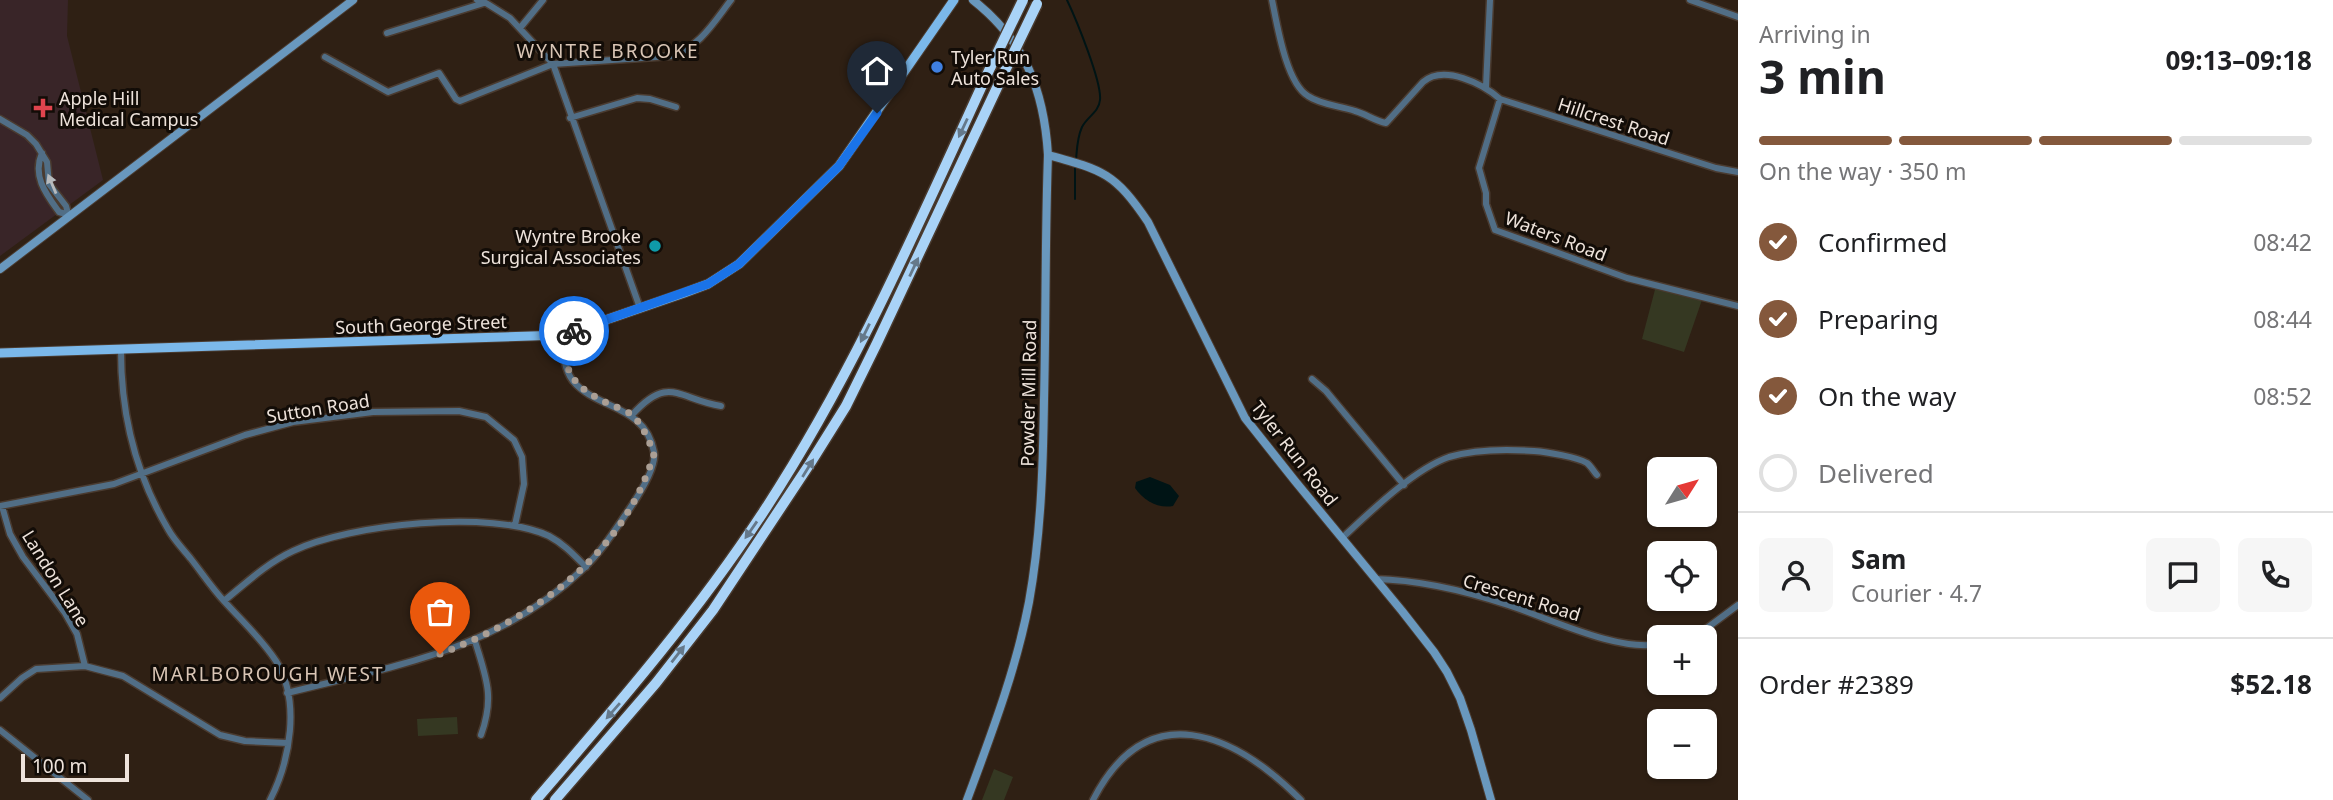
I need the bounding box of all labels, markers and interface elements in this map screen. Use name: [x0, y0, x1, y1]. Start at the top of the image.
text: Arriving in: [1759, 18, 1871, 50]
district label: WYNTRE BROOKE: [517, 38, 699, 64]
pin: [847, 41, 907, 113]
text: 09:13–09:18: [2165, 42, 2312, 78]
place label: Tyler Run Auto Sales: [951, 45, 1039, 90]
text: 3 min: [1759, 45, 1886, 107]
icon: home: [858, 52, 896, 90]
marker: Tyler Run Auto Sales: [929, 59, 945, 75]
place label: Apple Hill Medical Campus: [59, 86, 198, 131]
street label: Hillcrest Road: [1555, 92, 1673, 150]
marker: Apple Hill Medical Campus: [33, 98, 53, 118]
one-way arrow: [957, 118, 968, 138]
text: On the way · 350 m: [1759, 155, 1966, 187]
one-way arrow: [47, 173, 58, 194]
street label: Waters Road: [1502, 206, 1610, 266]
icon: check: [1759, 223, 1797, 261]
place label: Wyntre Brooke Surgical Associates: [481, 224, 641, 269]
text: Confirmed: [1818, 224, 1948, 260]
text: 08:42: [2253, 226, 2312, 258]
marker: Wyntre Brooke Surgical Associates: [647, 238, 663, 254]
one-way arrow: [908, 257, 920, 277]
courier: [539, 296, 609, 366]
icon: check: [1759, 300, 1797, 338]
text: Preparing: [1818, 301, 1939, 337]
text: 08:44: [2253, 303, 2312, 335]
street label: South George Street: [335, 309, 508, 339]
icon: bike: [555, 312, 593, 350]
street label: Powder Mill Road: [1015, 319, 1041, 467]
one-way arrow: [860, 323, 871, 343]
icon: check: [1759, 377, 1797, 415]
text: On the way: [1818, 378, 1956, 414]
text: 08:52: [2253, 380, 2312, 412]
street label: Sutton Road: [265, 388, 371, 428]
street label: Tyler Run Road: [1246, 396, 1344, 510]
text: Delivered: [1818, 455, 1934, 491]
north arrow: [1647, 457, 1717, 527]
map controls: [1647, 457, 1717, 779]
one-way arrow: [801, 458, 814, 477]
one-way arrow: [744, 521, 758, 539]
street label: Landon Lane: [17, 525, 95, 631]
button: person: [1759, 538, 1833, 612]
button: chat: [2146, 538, 2220, 612]
button: phone: [2238, 538, 2312, 612]
button: locate: [1647, 541, 1717, 611]
text: Sam: [1851, 541, 1906, 577]
street label: Crescent Road: [1460, 568, 1584, 626]
text: Courier · 4.7: [1851, 577, 1982, 609]
pin: [410, 582, 470, 654]
icon: bag: [421, 593, 459, 631]
button: +: [1647, 625, 1717, 695]
one-way arrow: [670, 646, 685, 664]
district label: MARLBOROUGH WEST: [152, 661, 384, 687]
text: Order #2389: [1759, 666, 1914, 702]
text: $52.18: [2230, 666, 2312, 702]
one-way arrow: [606, 702, 621, 719]
button: −: [1647, 709, 1717, 779]
scale bar: [21, 751, 130, 783]
text: 100 m: [32, 753, 87, 779]

